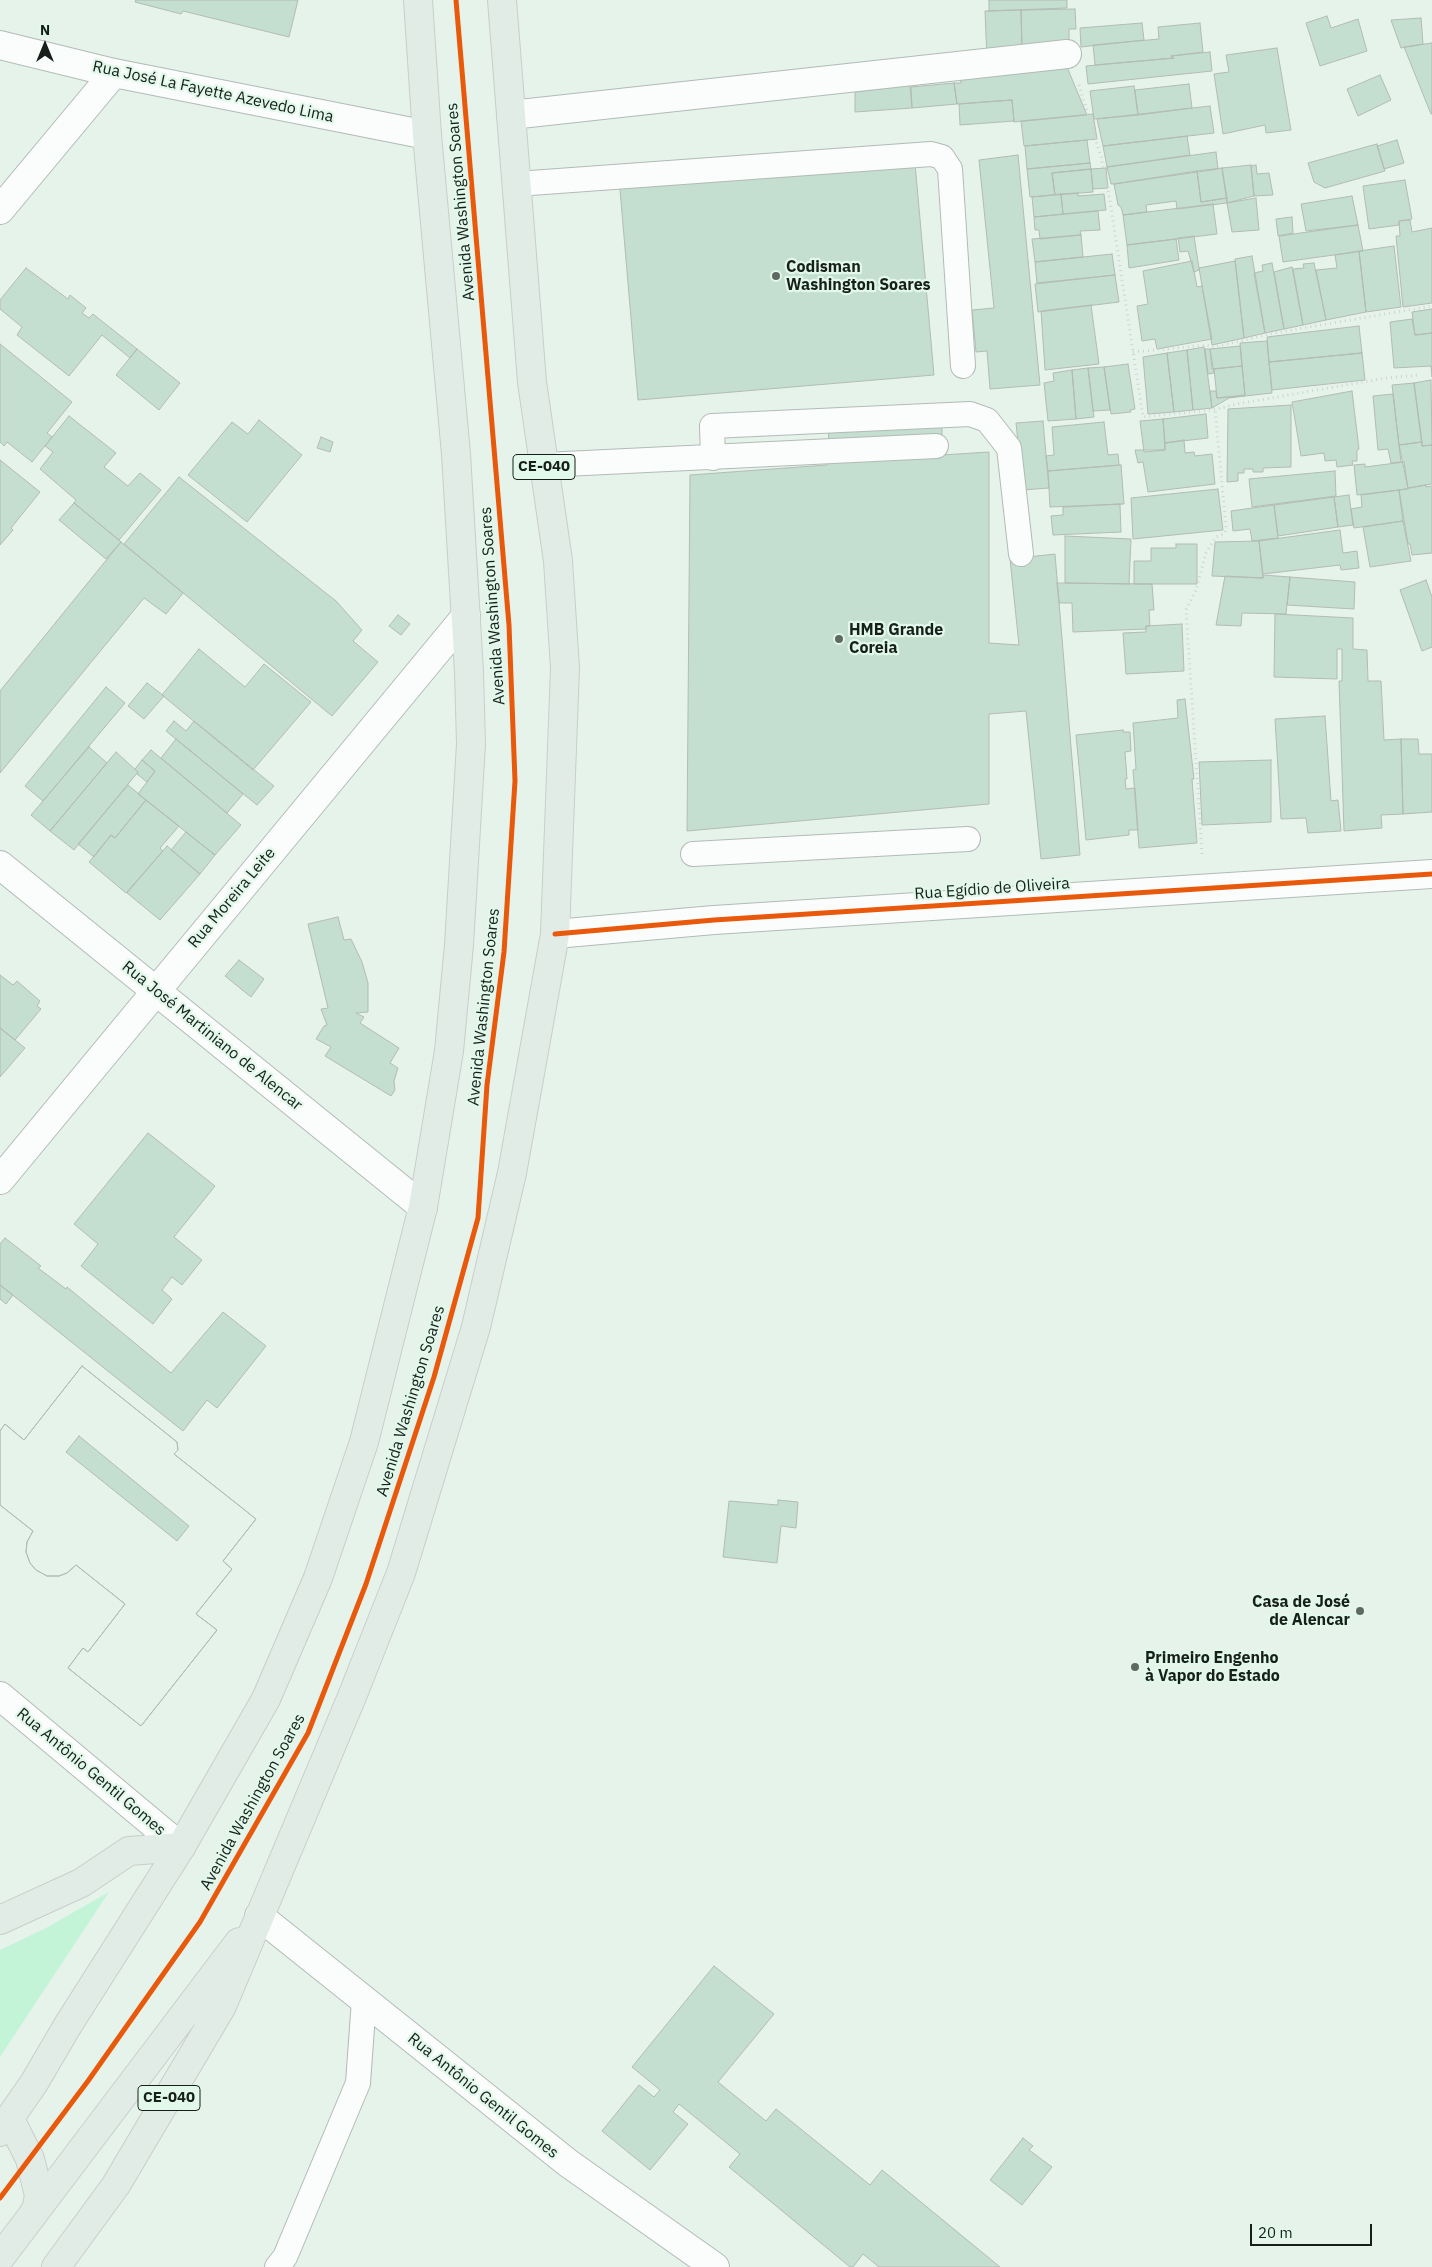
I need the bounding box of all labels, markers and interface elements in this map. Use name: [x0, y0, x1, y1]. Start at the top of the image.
north arrow: [20, 20, 70, 70]
text: N: [40, 21, 50, 39]
street label: Rua José La Fayette Azevedo Lima: [91, 57, 335, 127]
street label: Avenida Washington Soares: [443, 102, 479, 302]
place label: Codisman Washington Soares: [786, 257, 931, 295]
marker: Codisman Washington Soares: [770, 270, 782, 282]
road number: CE-040: [513, 454, 575, 480]
street label: Avenida Washington Soares: [476, 506, 510, 706]
place label: HMB Grande Coreia: [849, 620, 943, 658]
marker: HMB Grande Coreia: [833, 633, 845, 645]
street label: Rua Moreira Leite: [184, 844, 280, 952]
street label: Rua Egídio de Oliveira: [914, 874, 1070, 904]
street label: Avenida Washington Soares: [464, 907, 504, 1107]
street label: Rua José Martiniano de Alencar: [118, 957, 306, 1115]
street label: Avenida Washington Soares: [373, 1303, 449, 1499]
place label: Casa de José de Alencar: [1252, 1592, 1350, 1630]
marker: Casa de José de Alencar: [1354, 1605, 1366, 1617]
place label: Primeiro Engenho à Vapor do Estado: [1145, 1648, 1280, 1686]
marker: Primeiro Engenho à Vapor do Estado: [1129, 1661, 1141, 1673]
street label: Rua Antônio Gentil Gomes: [13, 1704, 169, 1840]
street label: Avenida Washington Soares: [196, 1710, 310, 1894]
street label: Rua Antônio Gentil Gomes: [404, 2029, 562, 2163]
road number: CE-040: [138, 2086, 200, 2110]
scale bar: [1252, 2214, 1374, 2246]
text: 20 m: [1258, 2223, 1293, 2242]

